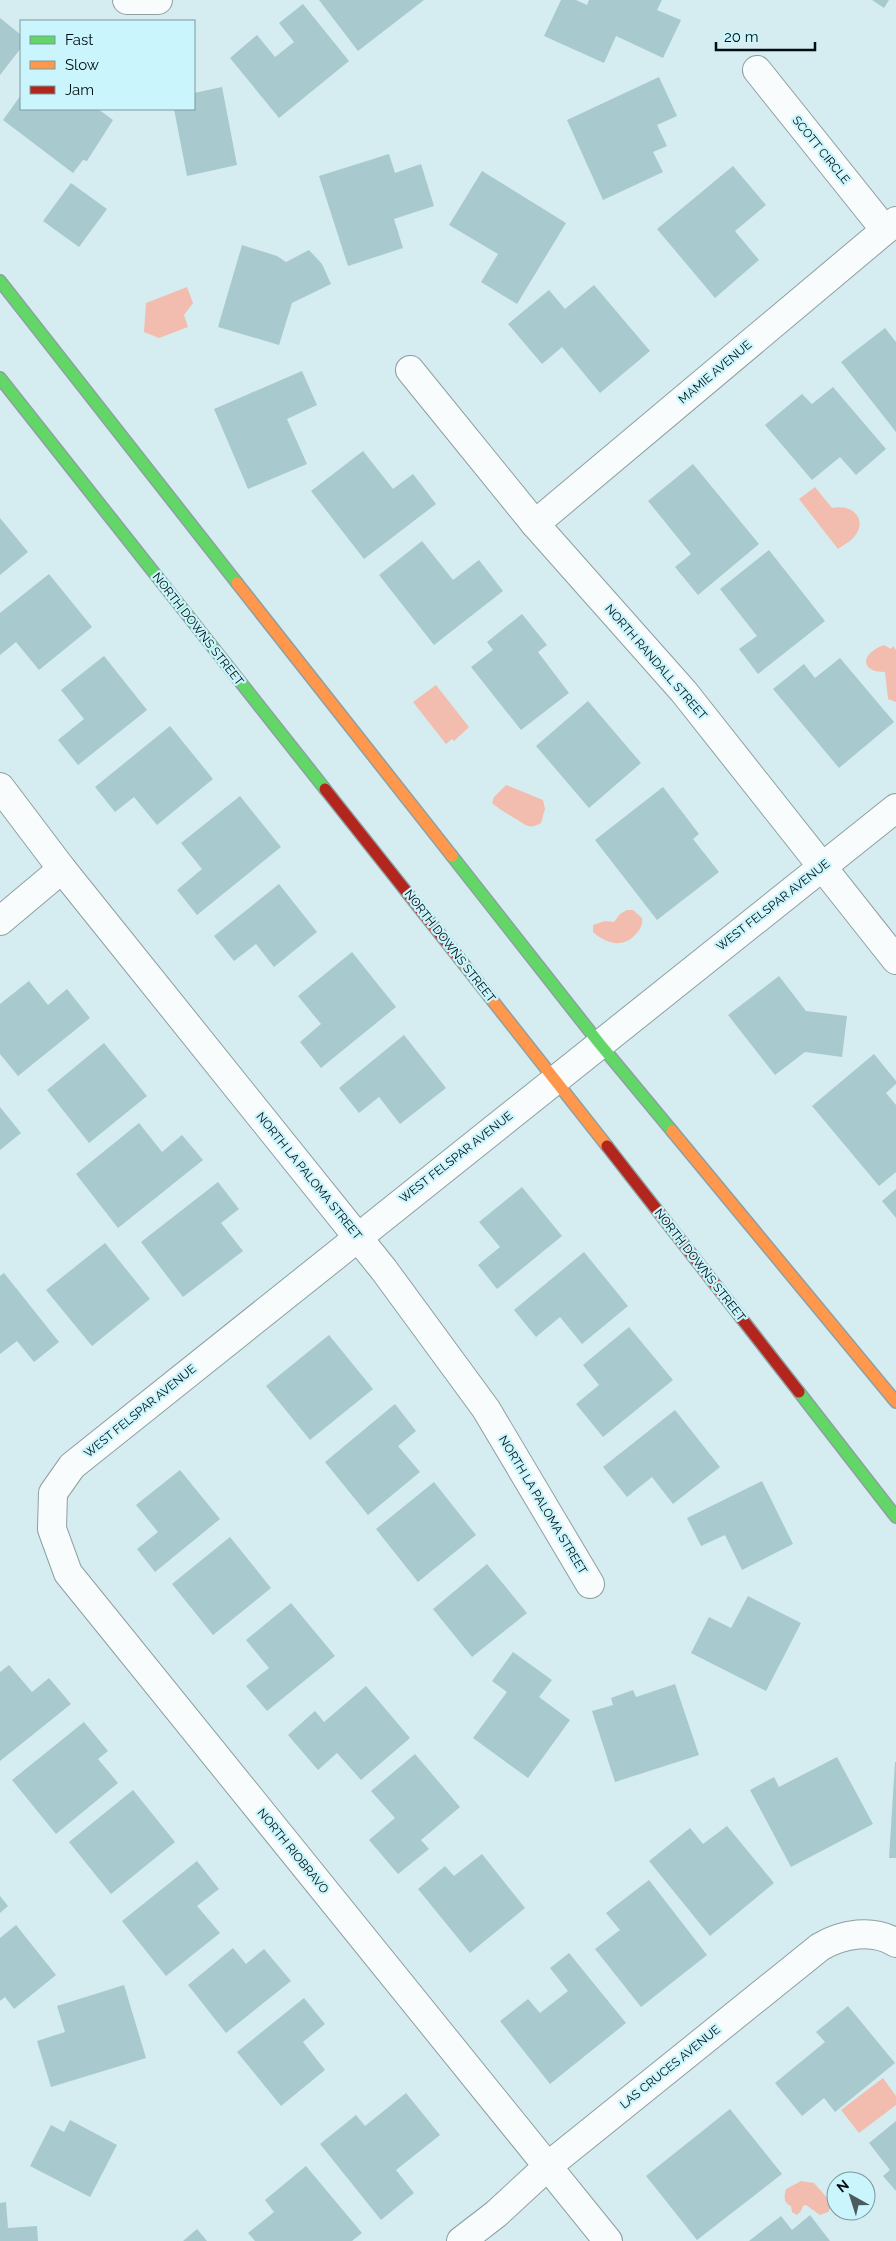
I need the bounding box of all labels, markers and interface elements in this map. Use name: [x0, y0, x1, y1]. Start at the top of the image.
legend: [20, 20, 195, 110]
scale bar: [716, 20, 815, 52]
text: 20 m: [724, 28, 759, 46]
text: Fast: [65, 31, 93, 49]
text: Slow: [65, 56, 99, 74]
text: Jam: [65, 81, 94, 99]
street label: SCOTT CIRCLE: [789, 113, 853, 187]
street label: MAMIE AVENUE: [676, 338, 754, 406]
street label: NORTH DOWNS STREET: [150, 570, 247, 689]
street label: NORTH RANDALL STREET: [602, 602, 710, 723]
street label: WEST FELSPAR AVENUE: [714, 856, 832, 954]
street label: NORTH DOWNS STREET: [402, 887, 499, 1006]
street label: WEST FELSPAR AVENUE: [397, 1108, 515, 1206]
street label: NORTH LA PALOMA STREET: [253, 1110, 365, 1243]
street label: NORTH DOWNS STREET: [652, 1206, 749, 1325]
street label: WEST FELSPAR AVENUE: [81, 1362, 199, 1460]
street label: NORTH LA PALOMA STREET: [496, 1433, 590, 1577]
street label: NORTH RIOBRAVO: [254, 1806, 332, 1896]
street label: LAS CRUCES AVENUE: [617, 2022, 723, 2112]
north arrow: [826, 2171, 876, 2221]
text: N: [834, 2176, 852, 2195]

